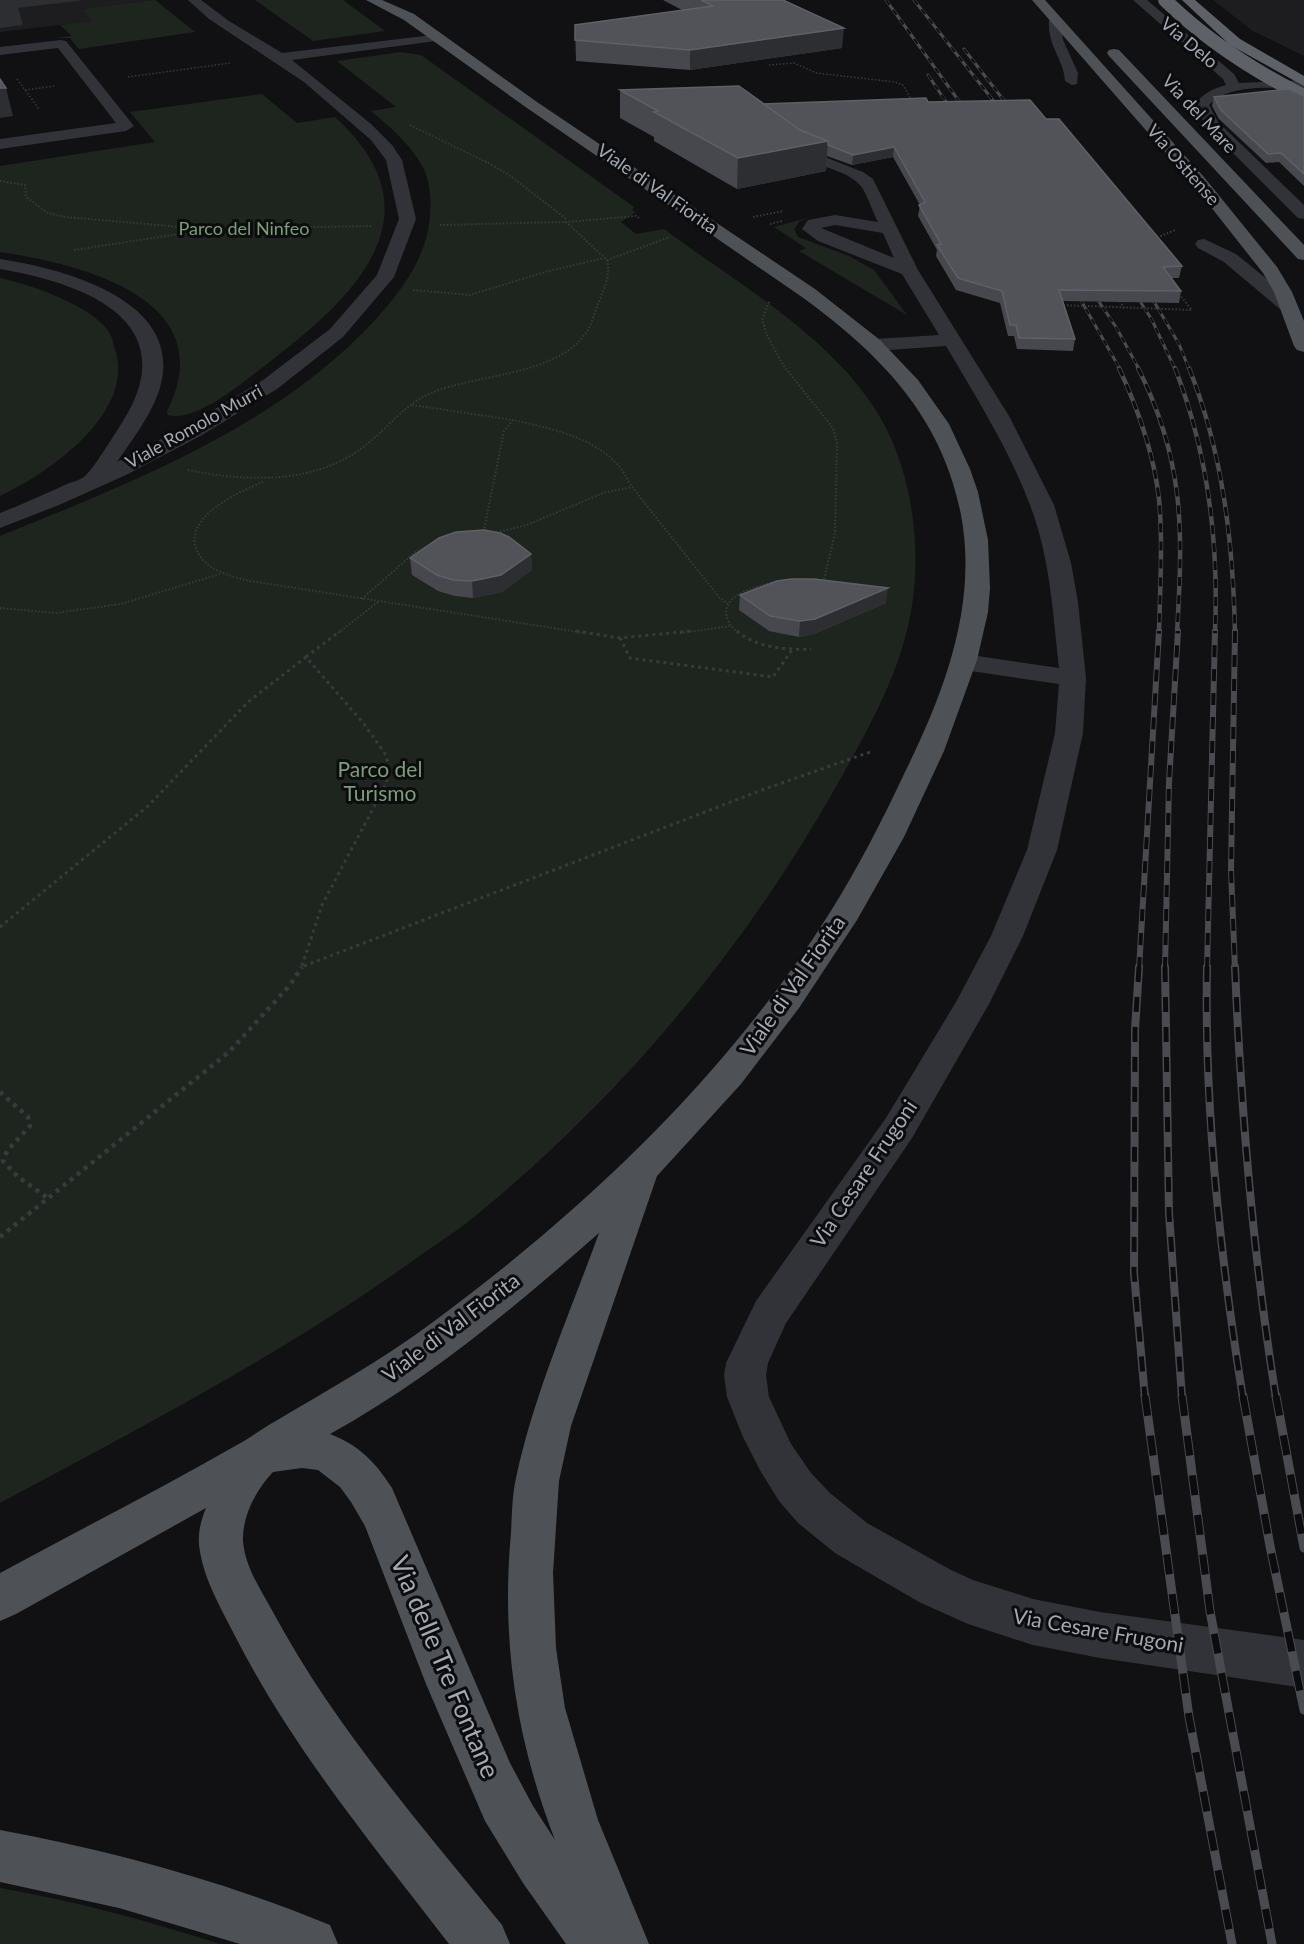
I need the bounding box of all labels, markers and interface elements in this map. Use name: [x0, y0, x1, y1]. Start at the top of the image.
street label: Via Delo: [1157, 12, 1223, 72]
street label: Via del Mare: [1158, 69, 1242, 157]
street label: Via Ostiense: [1143, 119, 1225, 209]
street label: Viale di Val Fiorita: [593, 139, 722, 238]
park label: Parco del Ninfeo: [179, 217, 309, 239]
street label: Viale Romolo Murri: [121, 379, 266, 473]
park label: Parco del Turismo: [338, 756, 422, 805]
street label: Viale di Val Fiorita: [734, 910, 849, 1060]
street label: Via Cesare Frugoni: [804, 1094, 921, 1252]
street label: Viale di Val Fiorita: [377, 1267, 524, 1387]
street label: Via delle Tre Fontane: [385, 1551, 507, 1783]
street label: Via Cesare Frugoni: [1011, 1602, 1186, 1657]

